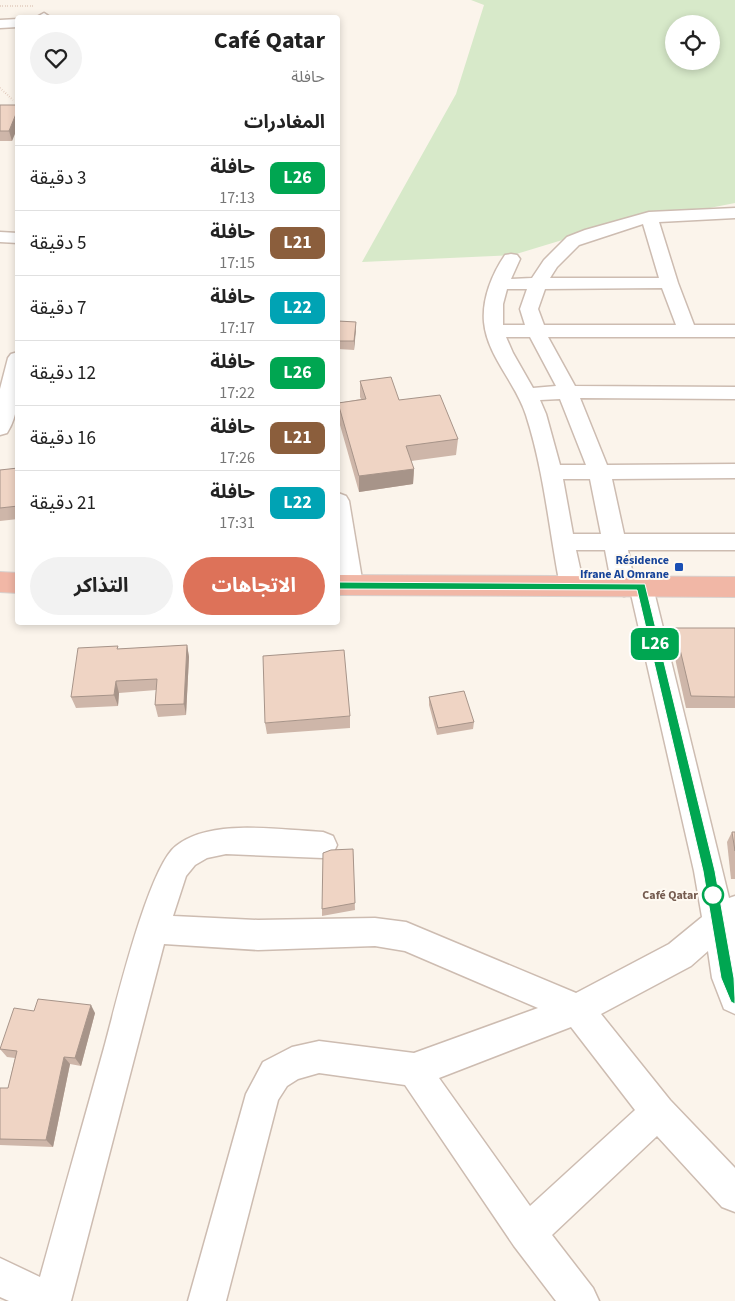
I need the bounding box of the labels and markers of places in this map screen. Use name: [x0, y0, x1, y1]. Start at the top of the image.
place label: Résidence Ifrane Al Omrane: [580, 552, 669, 583]
marker: Résidence Ifrane Al Omrane: [673, 561, 685, 573]
marker: Café Qatar: [702, 884, 724, 906]
place label: Café Qatar: [642, 887, 698, 904]

